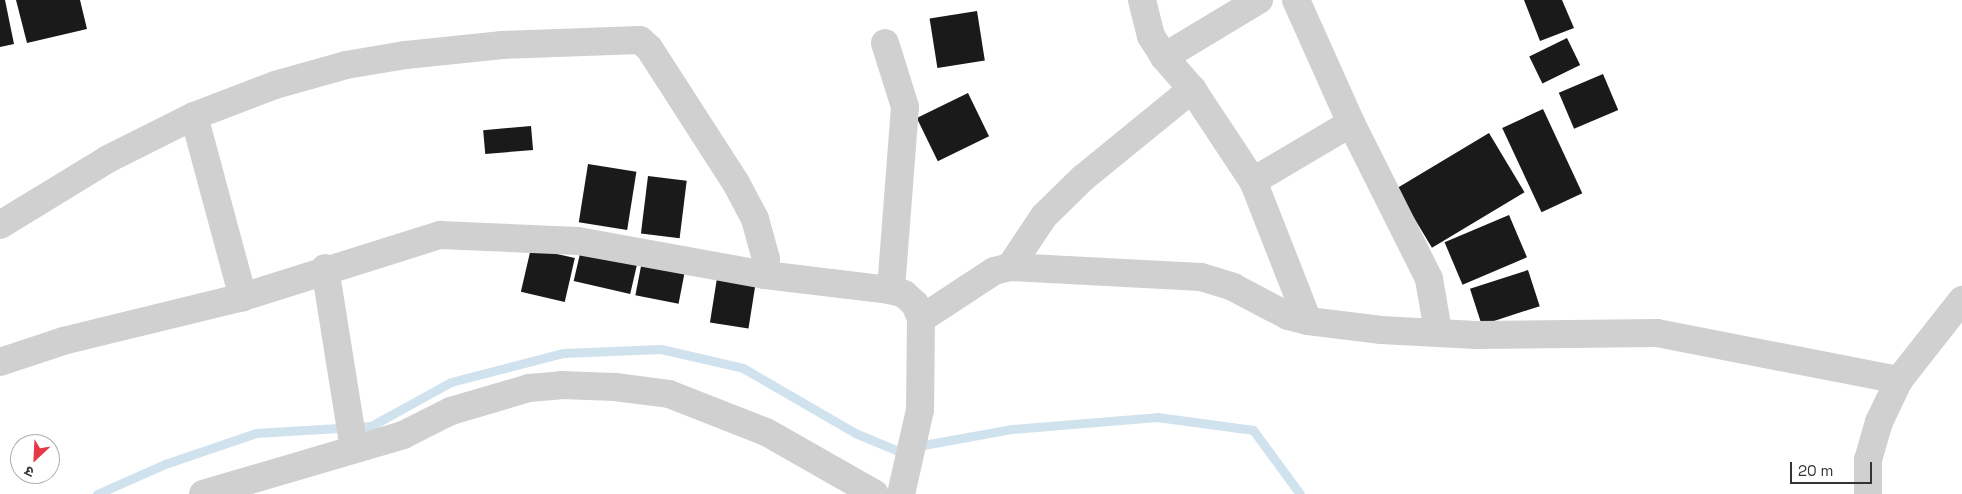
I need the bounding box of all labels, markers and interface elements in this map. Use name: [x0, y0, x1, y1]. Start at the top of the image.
north arrow: [10, 434, 60, 484]
scale bar: [1792, 452, 1874, 484]
text: 20 m: [1798, 461, 1833, 480]
text: उ: [22, 462, 37, 482]

